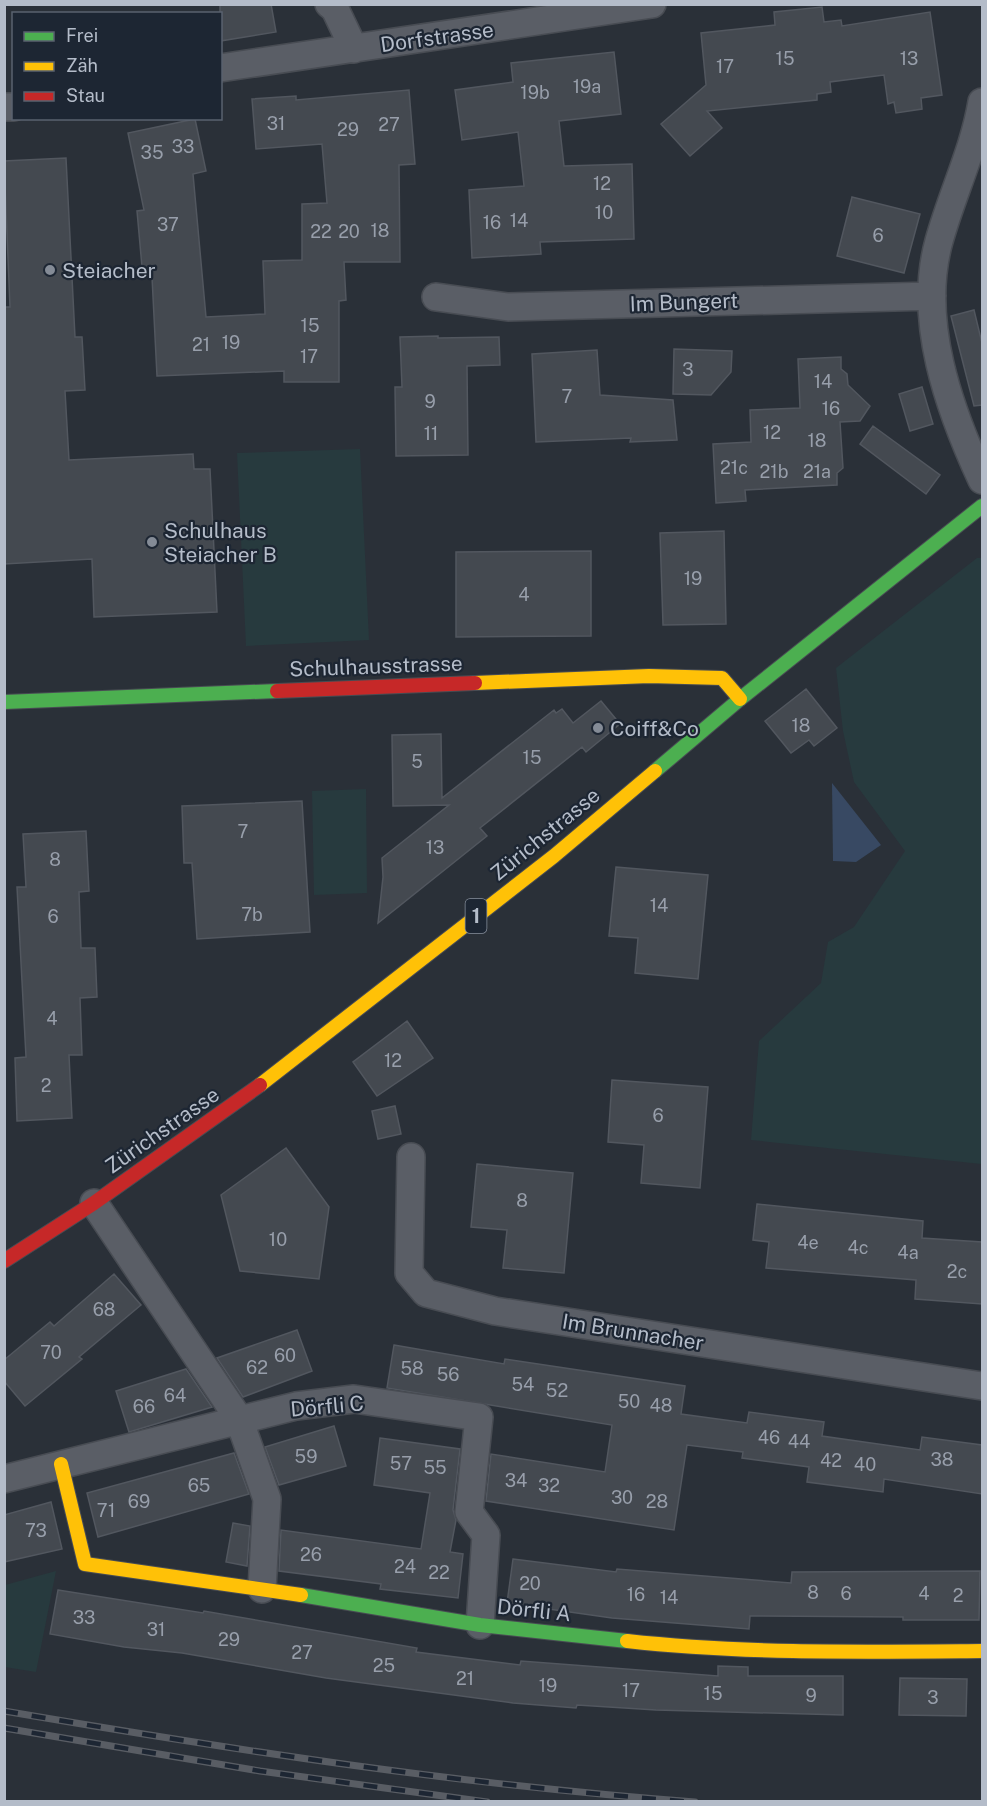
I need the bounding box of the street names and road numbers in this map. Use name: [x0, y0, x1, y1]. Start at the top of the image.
street label: Dorfstrasse: [379, 17, 495, 57]
street label: Im Bungert: [629, 288, 739, 316]
street label: Schulhausstrasse: [289, 650, 463, 682]
street label: Zürichstrasse: [485, 782, 605, 886]
road number: 1: [466, 899, 486, 933]
street label: Zürichstrasse: [100, 1082, 224, 1178]
street label: Im Brunnacher: [560, 1308, 706, 1356]
street label: Dörfli C: [289, 1390, 365, 1422]
street label: Dörfli A: [496, 1594, 572, 1626]

